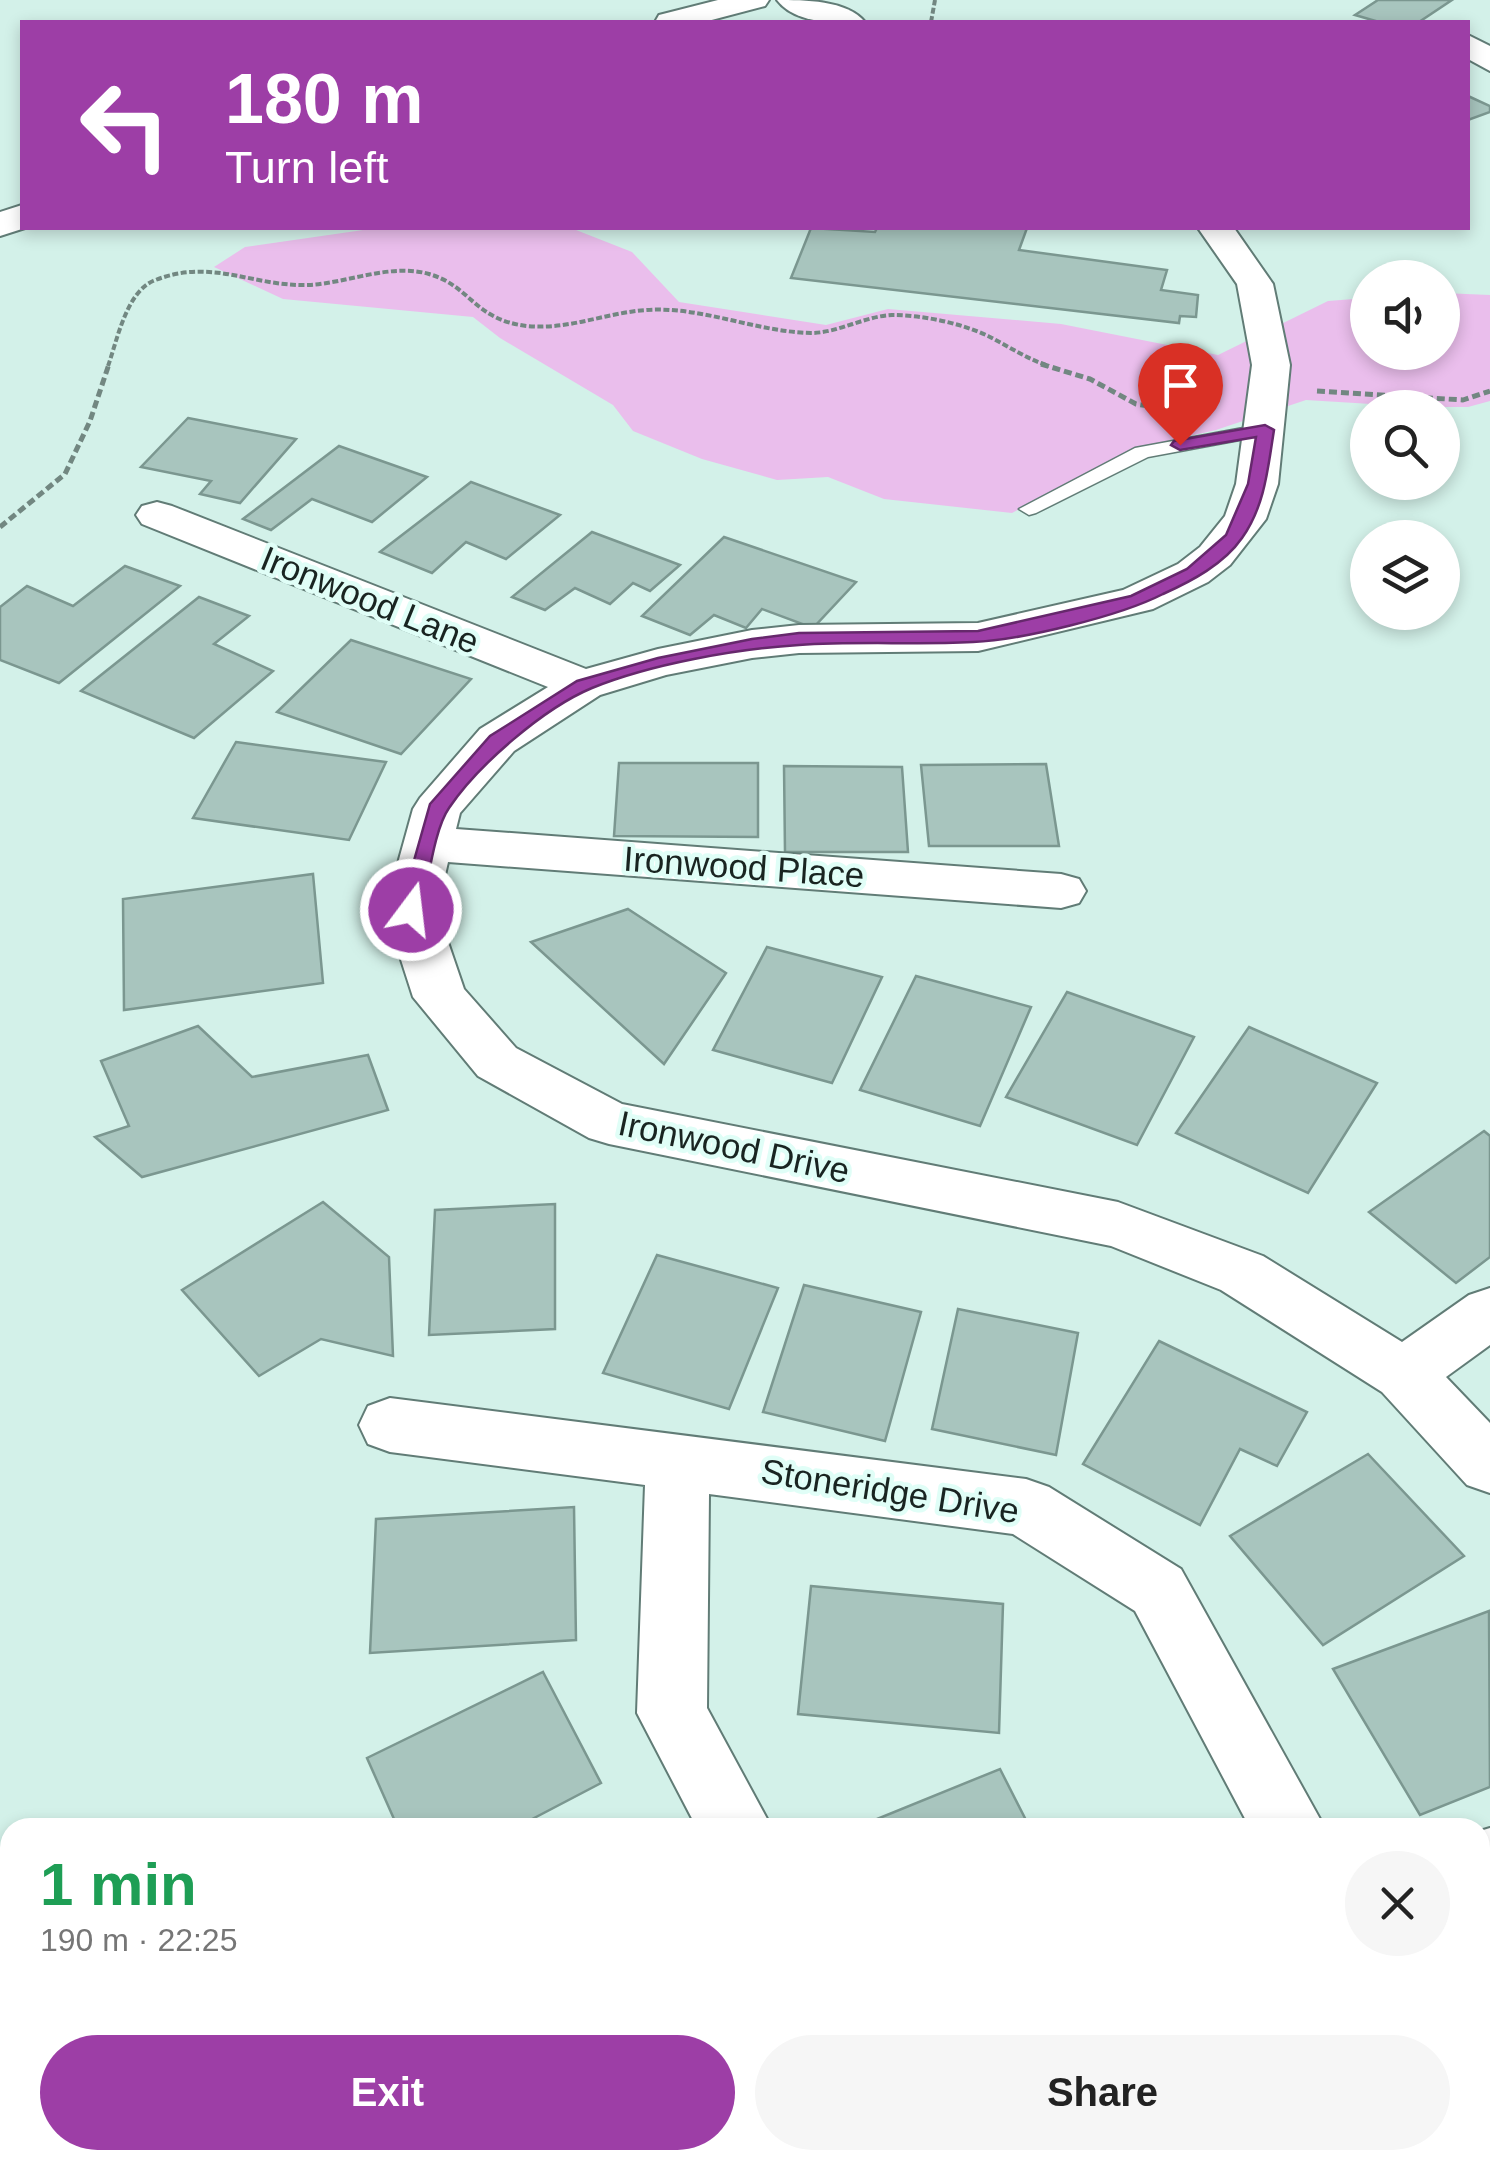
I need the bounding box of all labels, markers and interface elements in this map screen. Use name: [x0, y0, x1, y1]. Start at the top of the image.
icon: left: [60, 60, 190, 190]
text: 180 m: [225, 60, 423, 138]
text: Turn left: [225, 142, 388, 193]
map controls: [1350, 260, 1460, 630]
button: sound: [1350, 260, 1460, 370]
pin: [1138, 343, 1223, 446]
icon: arrive: [1153, 358, 1208, 413]
button: search: [1350, 390, 1460, 500]
button: layers: [1350, 520, 1460, 630]
street label: Ironwood Lane: [256, 538, 485, 661]
street label: Ironwood Place: [622, 839, 866, 894]
position arrow: [359, 858, 463, 962]
street label: Ironwood Drive: [615, 1103, 853, 1190]
street label: Stoneridge Drive: [758, 1451, 1022, 1530]
text: 1 min: [40, 1851, 197, 1918]
button: close: [1345, 1851, 1450, 1956]
text: 190 m · 22:25: [40, 1922, 237, 1958]
button: Exit: [40, 2035, 735, 2150]
button: Share: [755, 2035, 1450, 2150]

